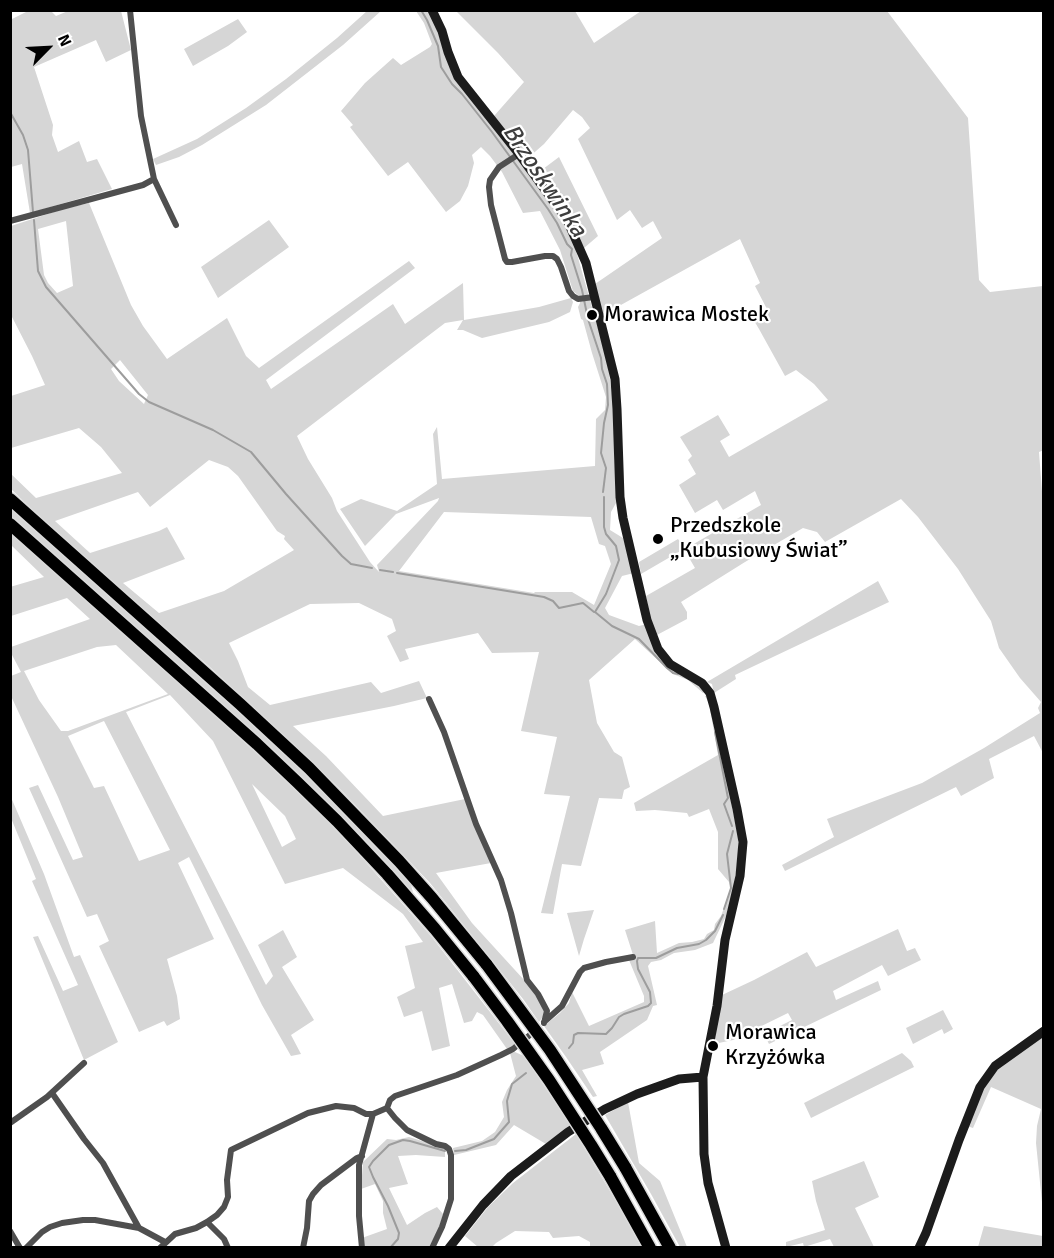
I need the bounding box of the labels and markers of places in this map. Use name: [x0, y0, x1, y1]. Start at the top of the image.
place label: Morawica Mostek: [604, 302, 769, 328]
marker: Morawica Mostek: [585, 308, 599, 322]
place label: Przedszkole „Kubusiowy Świat”: [670, 513, 847, 564]
marker: Przedszkole „Kubusiowy Świat”: [651, 532, 665, 546]
place label: Morawica Krzyżówka: [725, 1020, 825, 1072]
marker: Morawica Krzyżówka: [706, 1039, 720, 1053]

